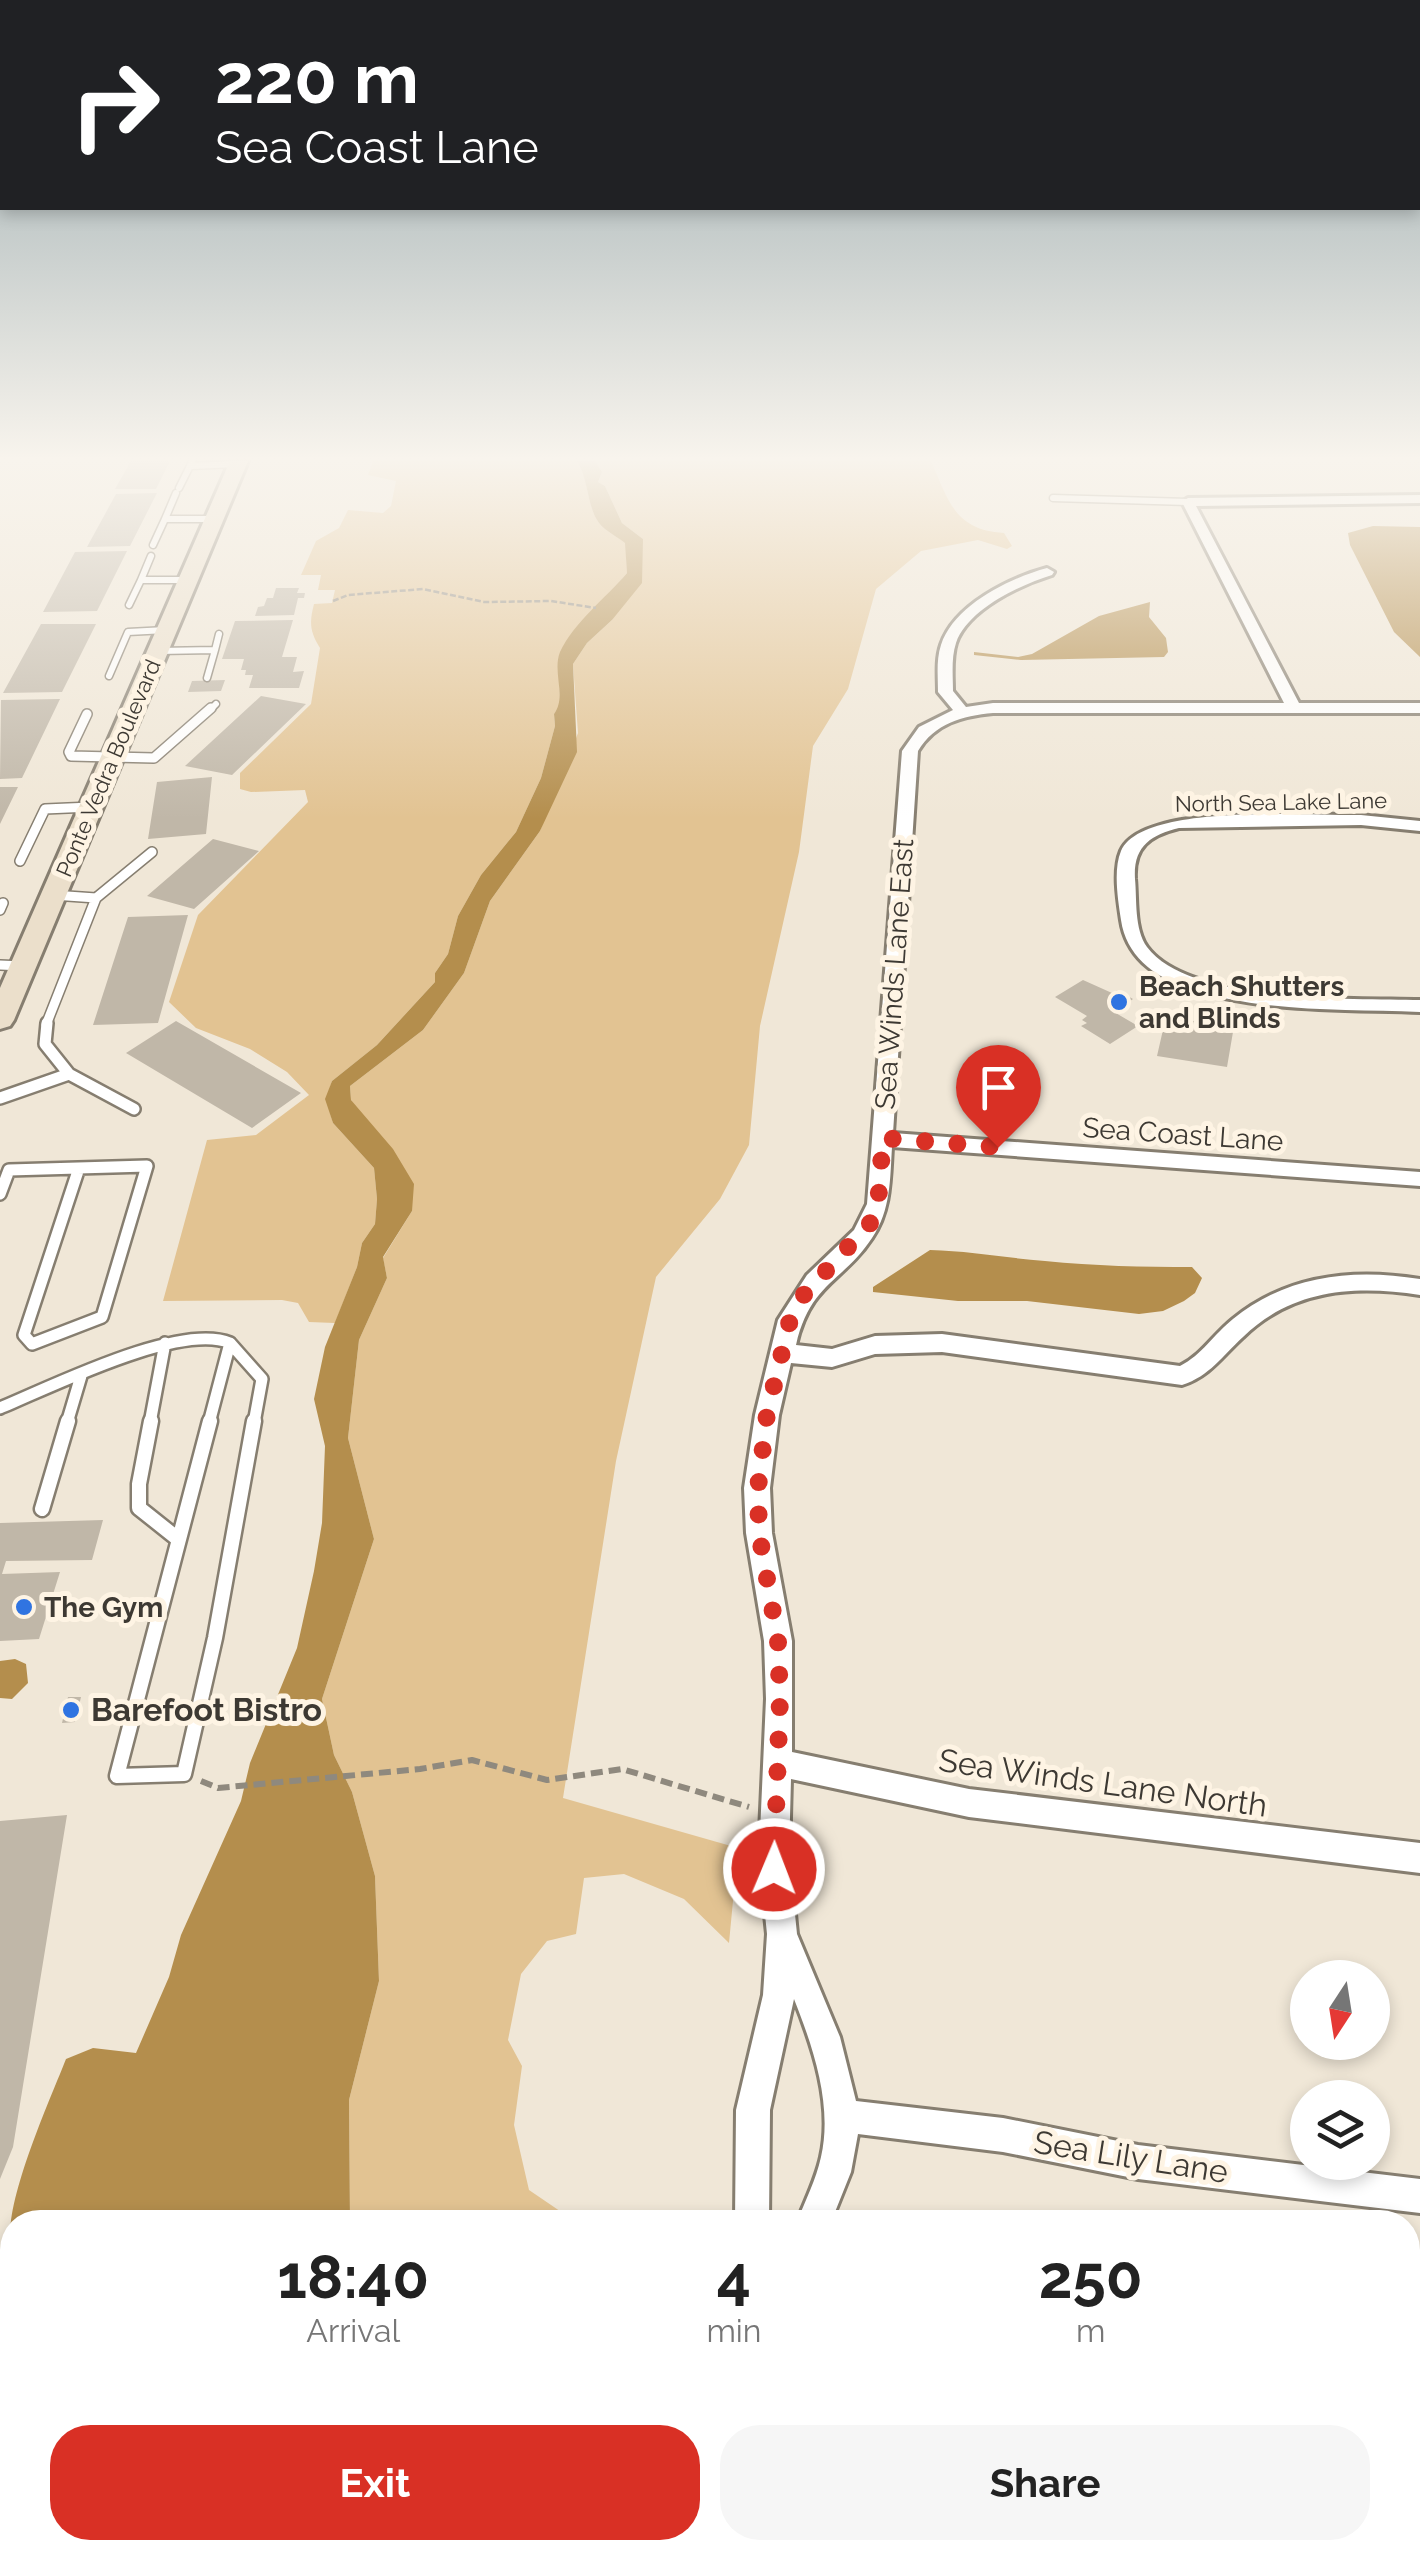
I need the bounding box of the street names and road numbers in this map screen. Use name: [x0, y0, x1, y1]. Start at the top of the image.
street label: Ponte Vedra Boulevard: [50, 655, 166, 881]
street label: North Sea Lake Lane: [1175, 787, 1387, 817]
street label: Sea Winds Lane East: [869, 837, 920, 1110]
street label: Sea Coast Lane: [1081, 1111, 1285, 1158]
street label: Sea Winds Lane North: [937, 1741, 1270, 1824]
street label: Sea Lily Lane: [1031, 2123, 1231, 2190]

